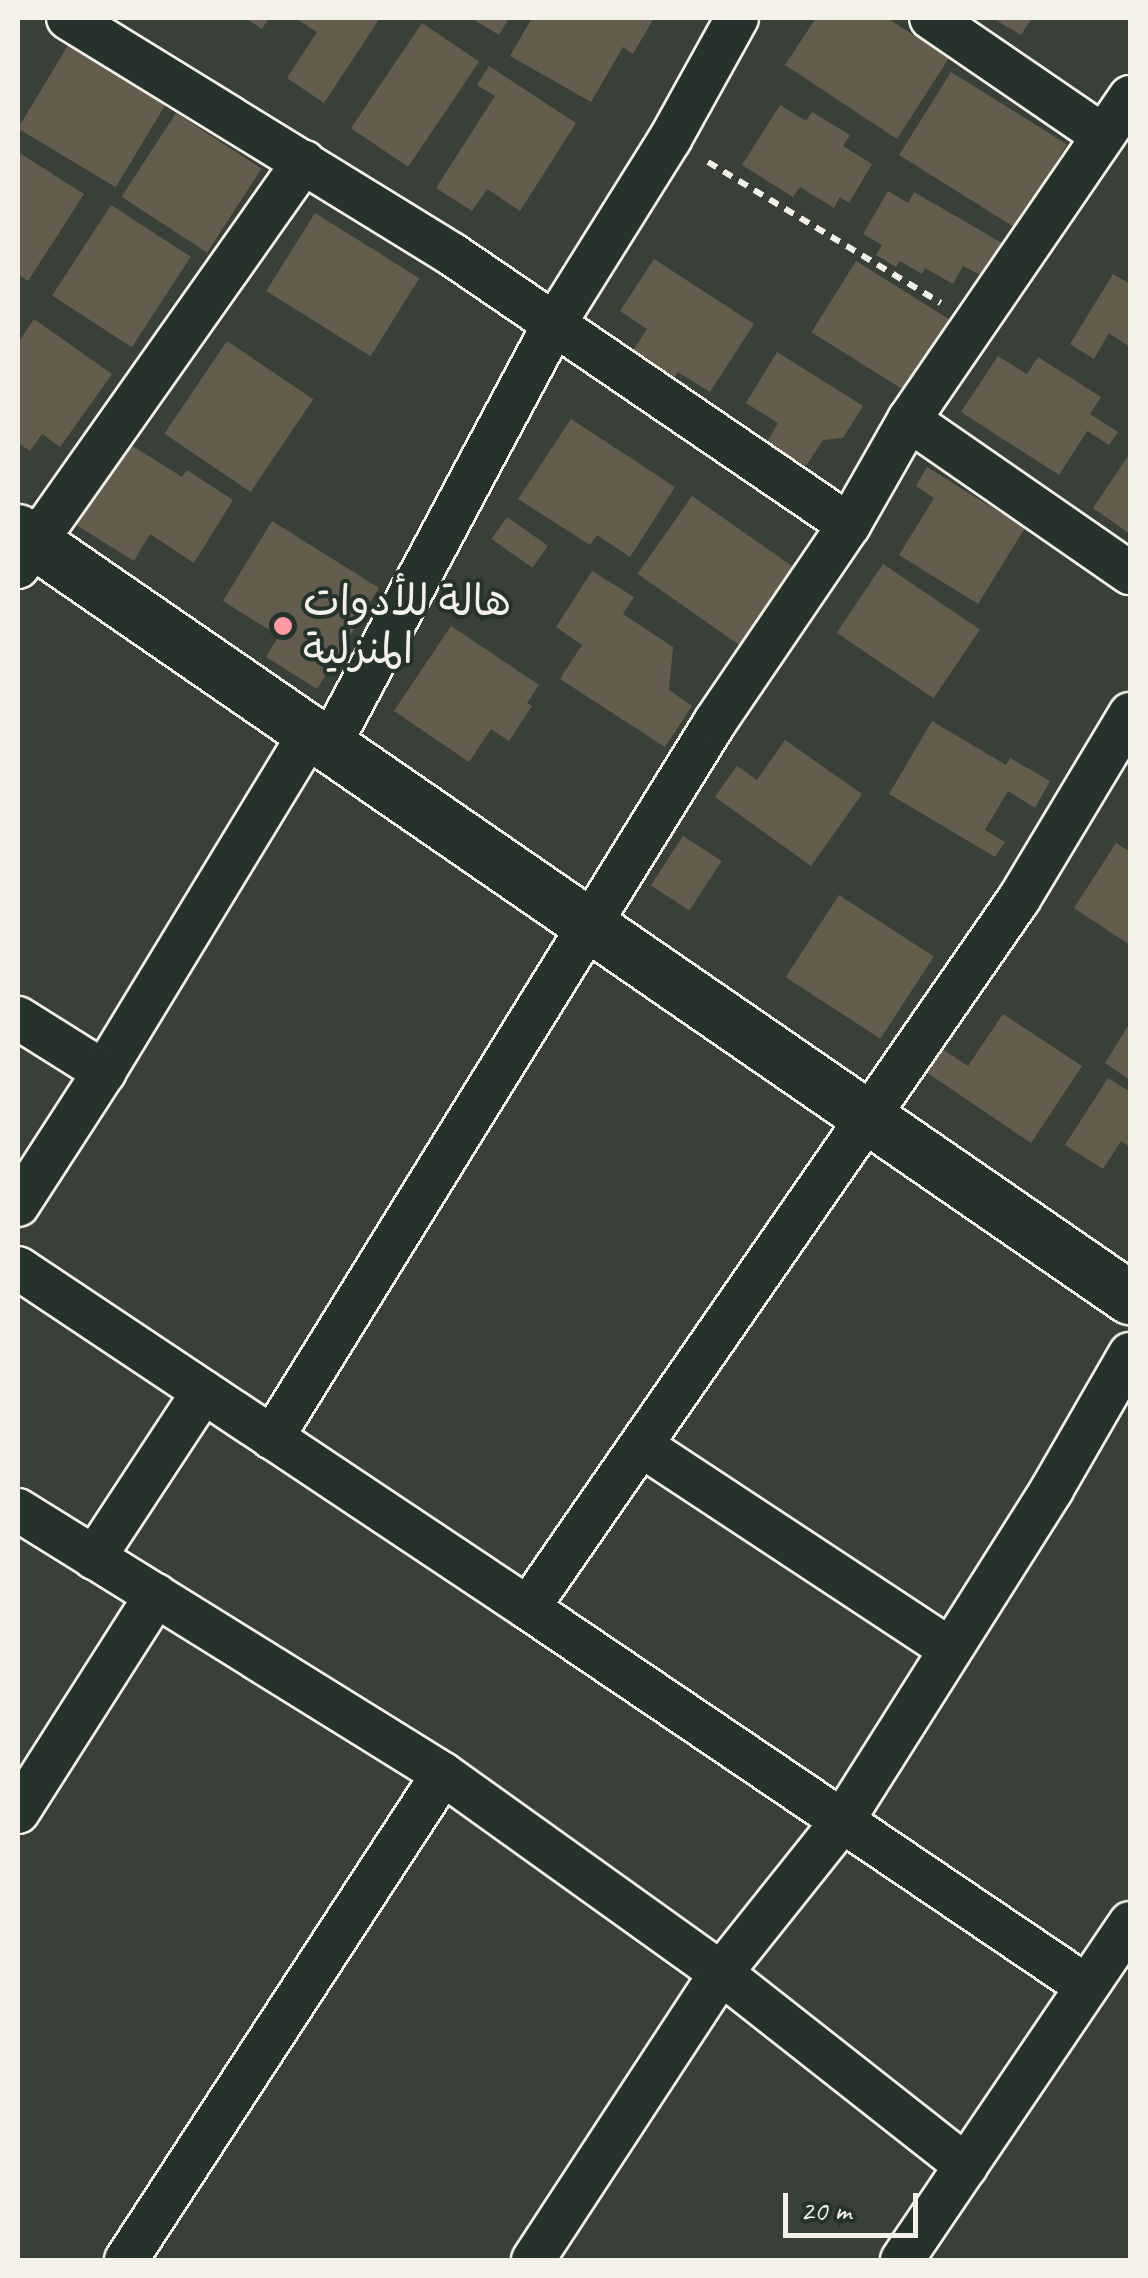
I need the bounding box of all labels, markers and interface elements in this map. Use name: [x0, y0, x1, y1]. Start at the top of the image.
place label: هالة للأدوات المنزلية: [303, 577, 511, 676]
marker: هالة للأدوات المنزلية: [272, 615, 294, 637]
scale bar: [788, 2173, 923, 2235]
text: 20 m: [800, 2191, 851, 2229]

